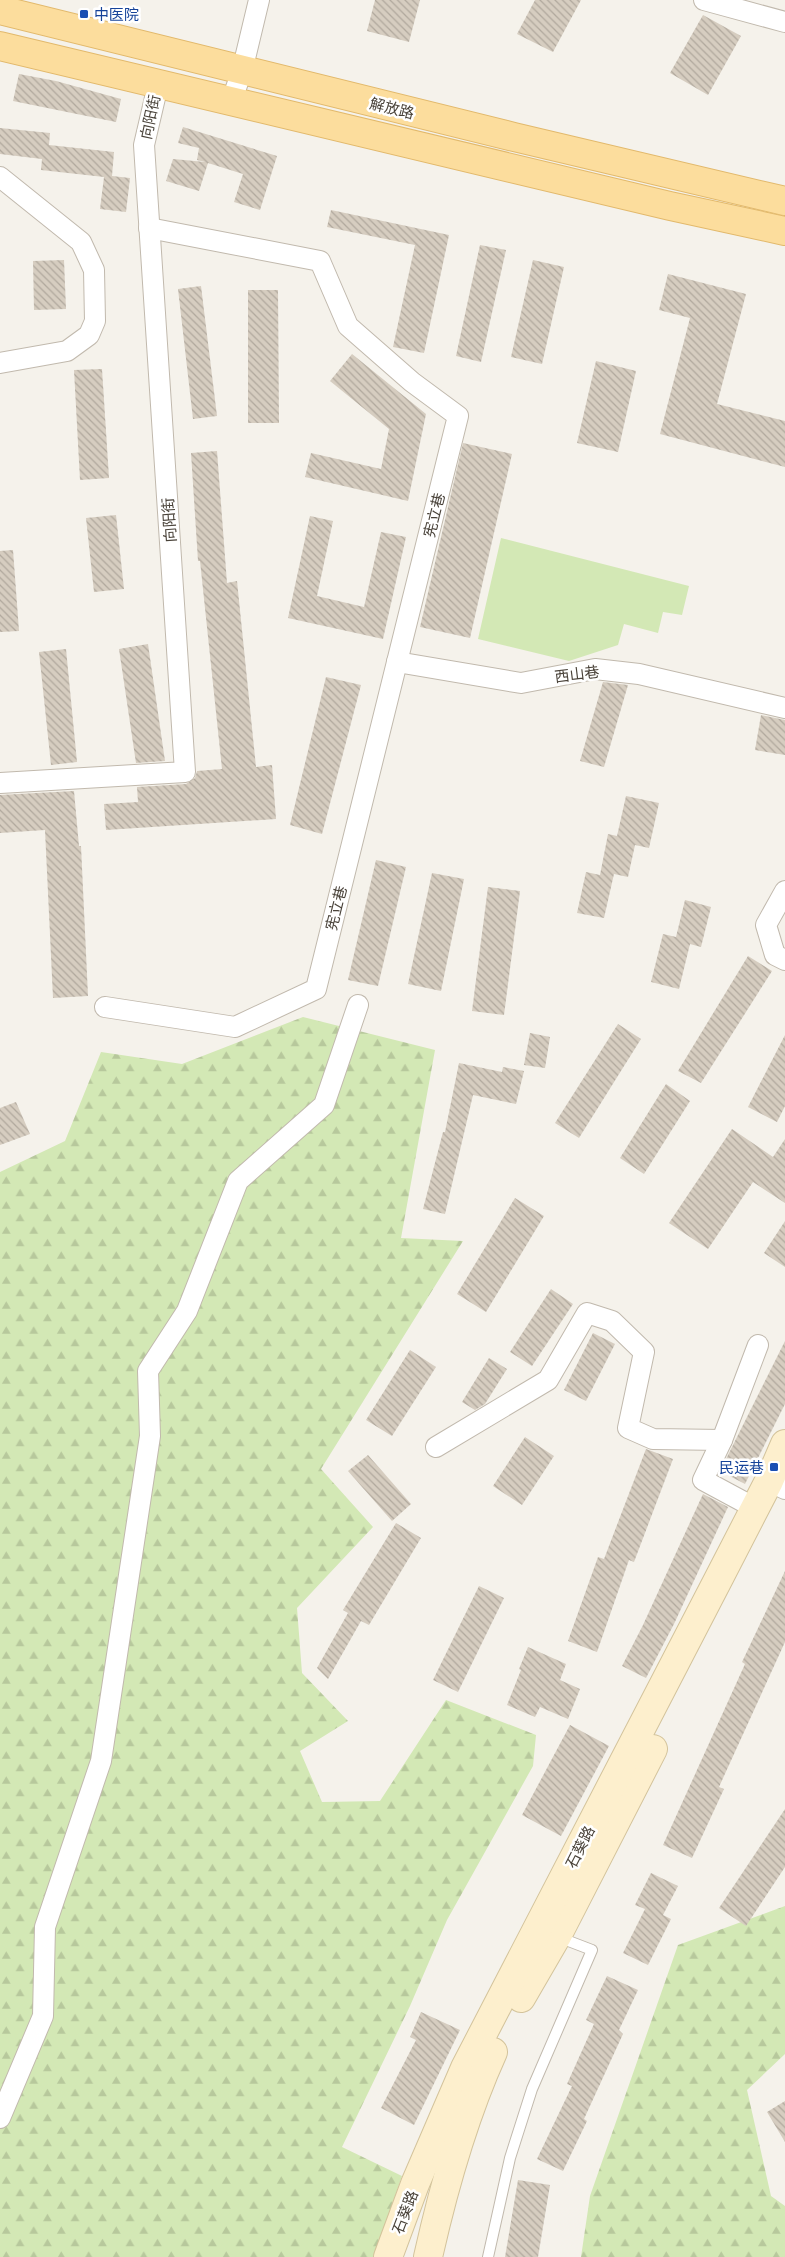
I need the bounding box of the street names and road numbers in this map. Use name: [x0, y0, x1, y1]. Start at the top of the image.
street label: 向阳街: [136, 93, 164, 141]
street label: 解放路: [368, 93, 416, 123]
street label: 宪立巷: [419, 491, 449, 539]
street label: 向阳街: [158, 497, 180, 543]
street label: 西山巷: [554, 662, 600, 686]
street label: 宪立巷: [321, 884, 351, 932]
street label: 石葵路: [561, 1823, 599, 1871]
street label: 石葵路: [388, 2188, 422, 2236]

